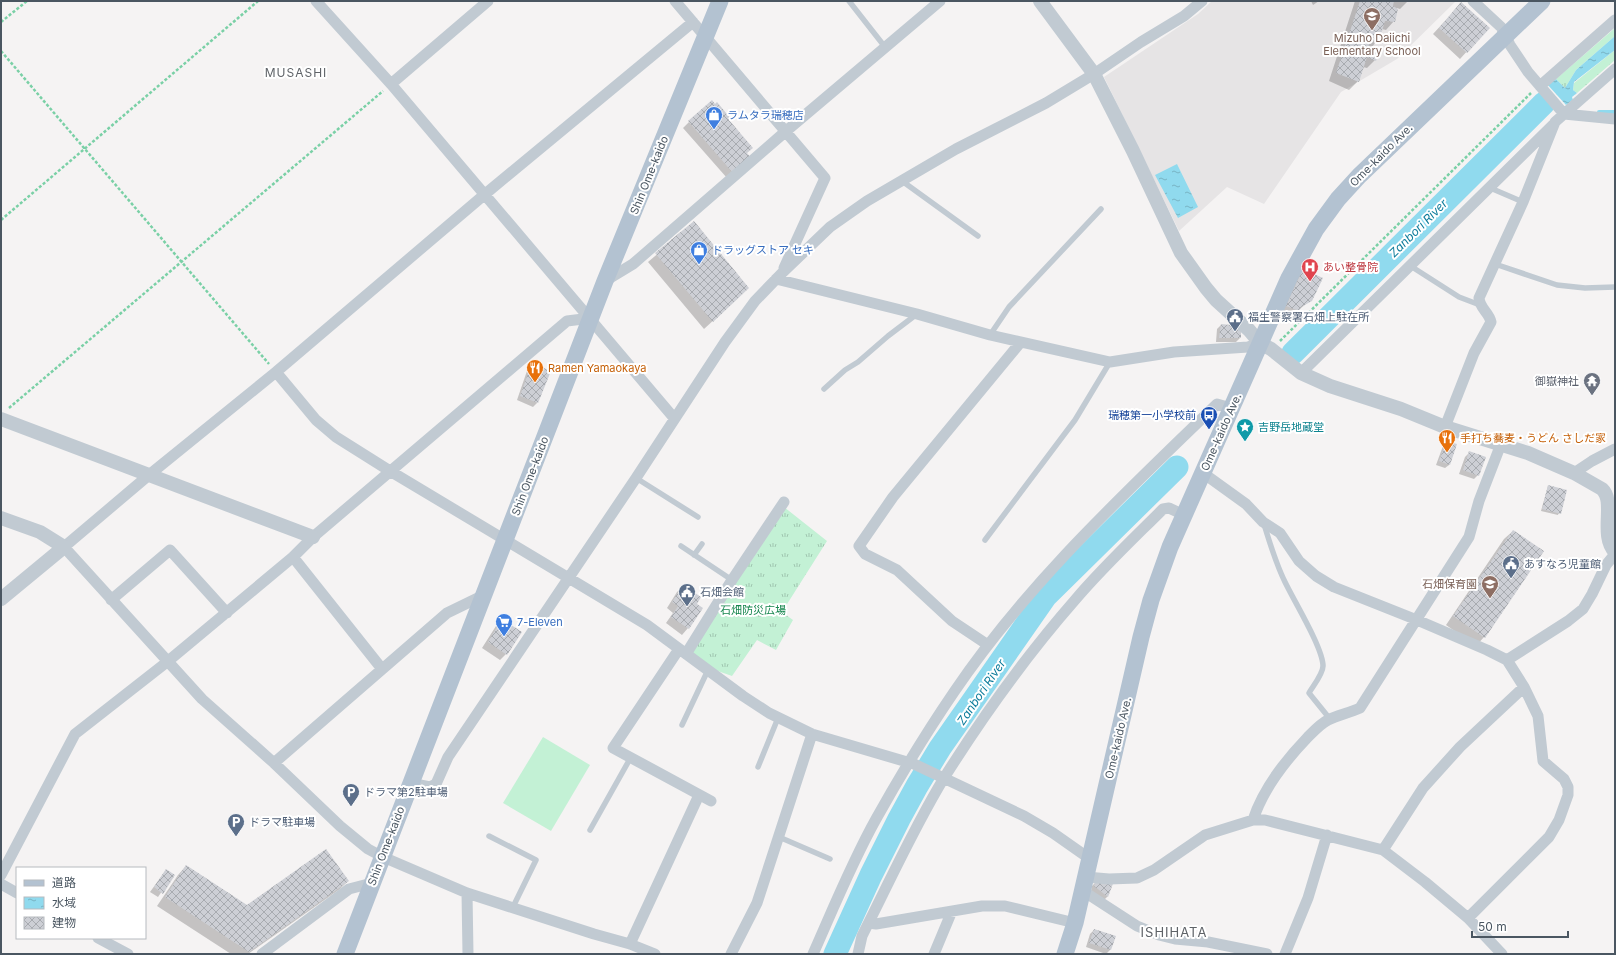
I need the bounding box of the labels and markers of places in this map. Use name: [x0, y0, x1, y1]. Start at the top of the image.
school or university icon: Mizuho Daiichi Elementary School: [1362, 6, 1382, 31]
place label: Mizuho Daiichi Elementary School: [1323, 31, 1421, 58]
shop icon: ラムタラ瑞穂店: [704, 105, 724, 130]
place label: ラムタラ瑞穂店: [727, 108, 804, 122]
shop icon: ドラッグストア セキ: [689, 240, 709, 265]
place label: ドラッグストア セキ: [712, 243, 814, 257]
hospital icon: あい整骨院: [1300, 257, 1320, 282]
place label: あい整骨院: [1323, 260, 1378, 274]
public building icon: 福生警察署石畑上駐在所: [1225, 307, 1245, 332]
place label: 福生警察署石畑上駐在所: [1248, 310, 1370, 324]
restaurant icon: Ramen Yamaokaya: [525, 358, 545, 383]
place label: Ramen Yamaokaya: [548, 361, 646, 375]
temple icon: 御嶽神社: [1582, 371, 1602, 396]
place label: 御嶽神社: [1534, 374, 1579, 388]
bus stop icon: 瑞穂第一小学校前: [1199, 405, 1219, 430]
place label: 瑞穂第一小学校前: [1108, 408, 1196, 422]
place icon: 吉野岳地蔵堂: [1235, 417, 1255, 442]
place label: 吉野岳地蔵堂: [1258, 420, 1324, 434]
restaurant icon: 手打ち蕎麦・うどん さしだ家: [1437, 428, 1457, 453]
place label: 手打ち蕎麦・うどん さしだ家: [1460, 431, 1606, 445]
public building icon: あすなろ児童館: [1501, 554, 1521, 579]
place label: あすなろ児童館: [1524, 557, 1601, 571]
school or university icon: 石畑保育園: [1480, 574, 1500, 599]
place label: 石畑保育園: [1422, 577, 1477, 591]
public building icon: 石畑会館: [677, 582, 697, 607]
place label: 石畑会館: [700, 585, 744, 599]
supermarket icon: 7-Eleven: [494, 612, 514, 637]
place label: 7-Eleven: [517, 615, 563, 629]
parking icon: ドラマ第2駐車場: [341, 782, 361, 807]
place label: ドラマ第2駐車場: [364, 785, 448, 799]
parking icon: ドラマ駐車場: [226, 812, 246, 837]
place label: ドラマ駐車場: [249, 815, 315, 829]

